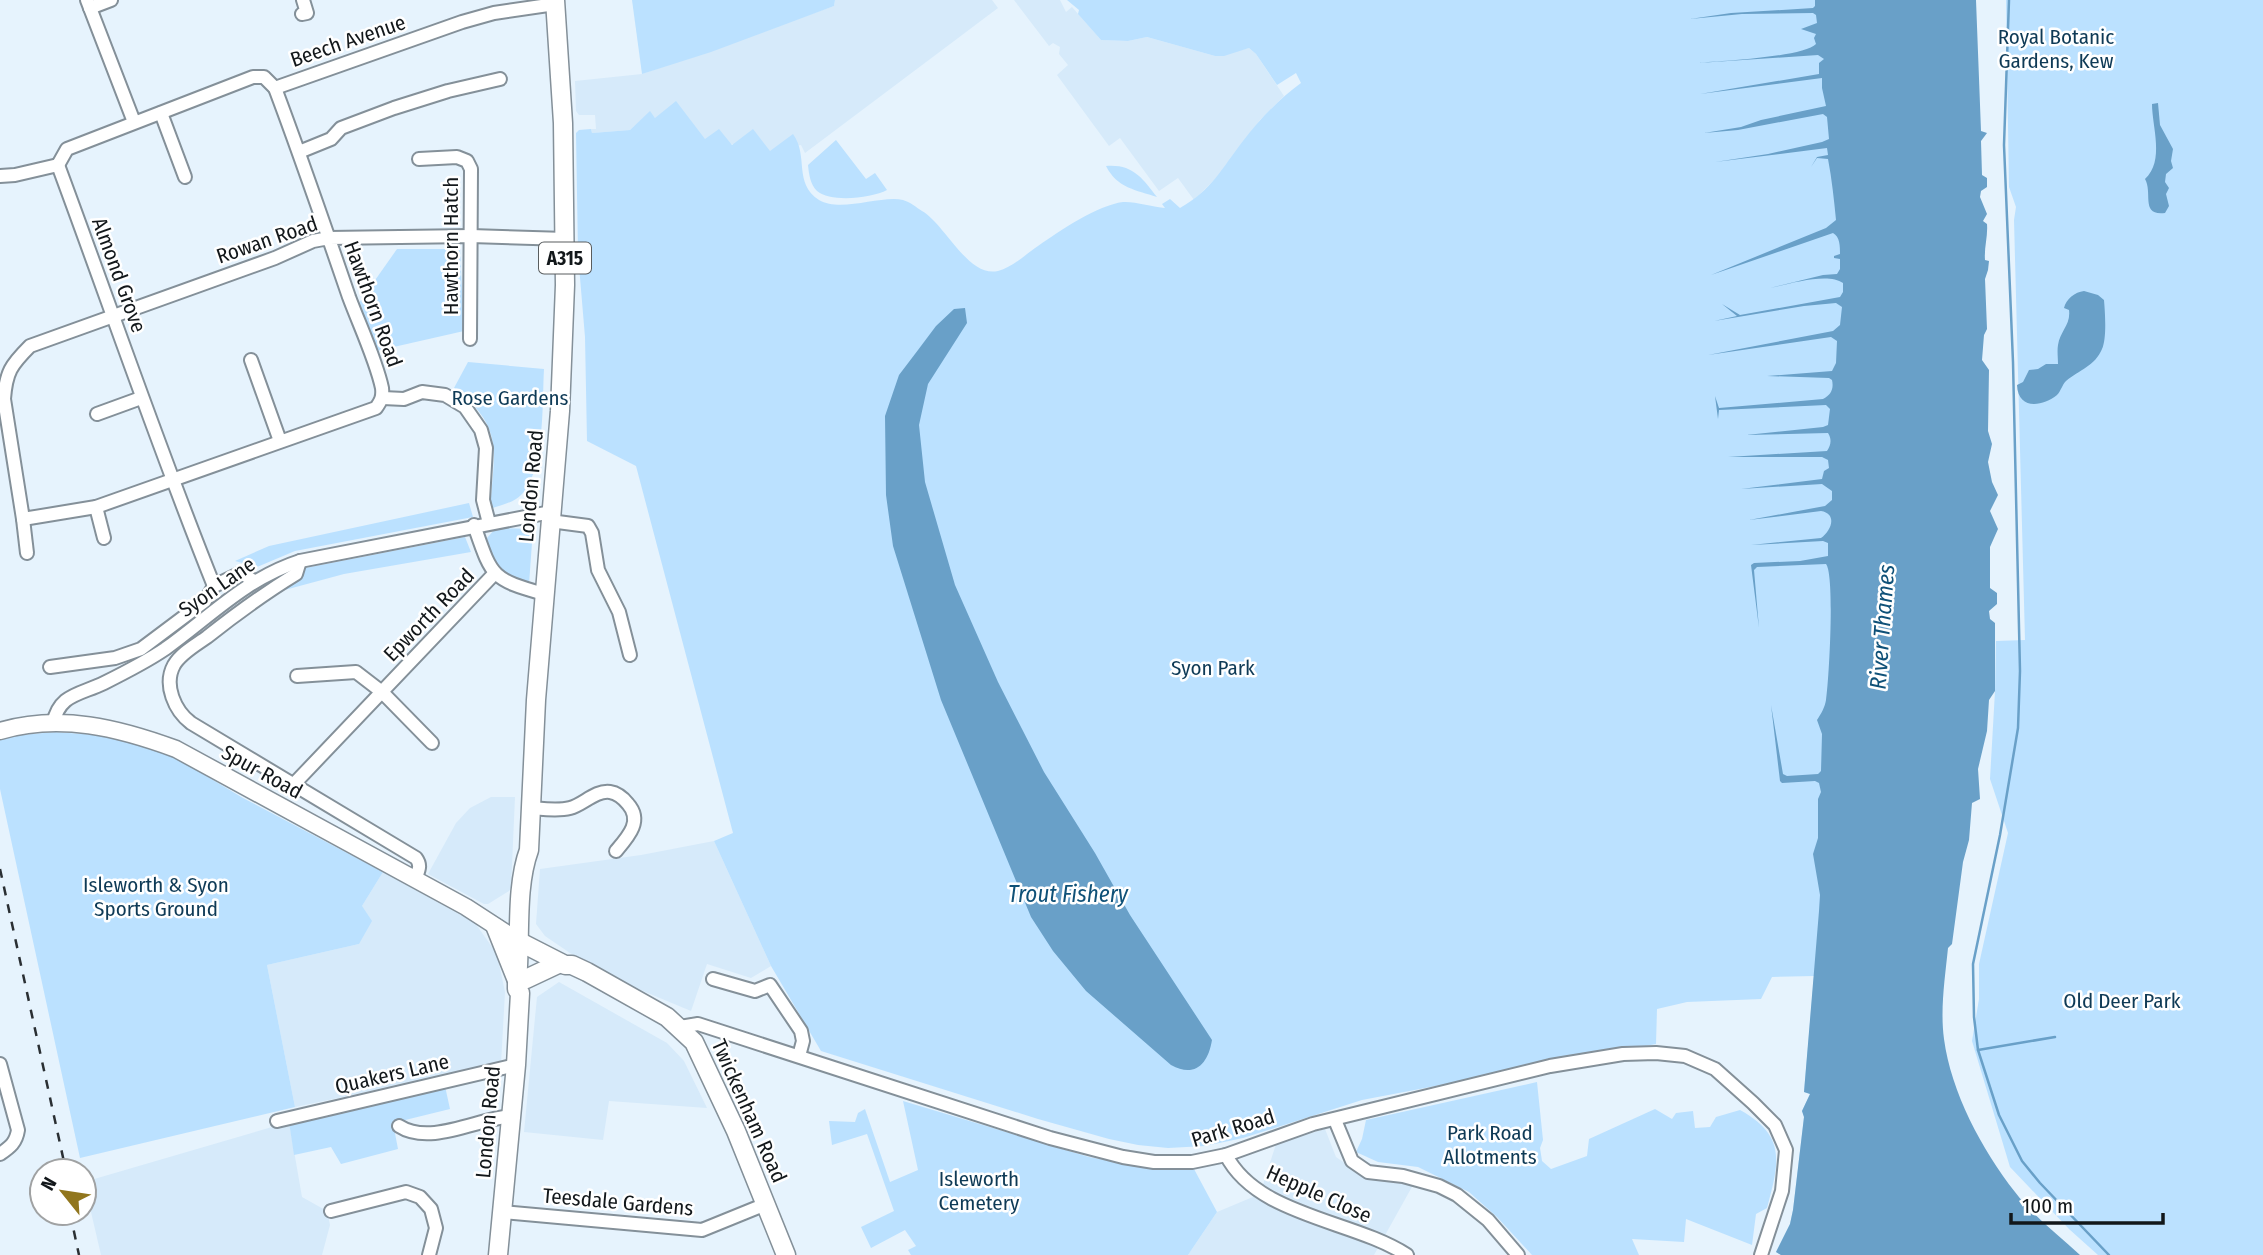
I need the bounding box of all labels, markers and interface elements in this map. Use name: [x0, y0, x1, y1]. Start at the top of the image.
street label: Beech Avenue: [287, 9, 409, 73]
park label: Royal Botanic Gardens, Kew: [1998, 24, 2114, 74]
street label: Hawthorn Hatch: [438, 177, 464, 315]
street label: Rowan Road: [213, 211, 321, 269]
street label: Almond Grove: [86, 214, 152, 336]
street label: Hawthorn Road: [338, 237, 408, 371]
road number: A315: [539, 242, 591, 274]
park label: Rose Gardens: [451, 385, 569, 411]
street label: London Road: [513, 429, 549, 543]
street label: Syon Lane: [174, 551, 260, 623]
street label: Epworth Road: [378, 563, 480, 667]
water label: River Thames: [1864, 563, 1900, 690]
park label: Syon Park: [1171, 655, 1255, 681]
street label: Spur Road: [217, 739, 307, 805]
park label: Isleworth & Syon Sports Ground: [83, 872, 229, 922]
water label: Trout Fishery: [1008, 880, 1129, 908]
park label: Old Deer Park: [2063, 988, 2181, 1014]
street label: Twickenham Road: [706, 1035, 792, 1187]
street label: Quakers Lane: [332, 1048, 452, 1100]
street label: London Road: [470, 1065, 506, 1179]
street label: Park Road: [1188, 1103, 1278, 1153]
park label: Park Road Allotments: [1443, 1120, 1537, 1170]
north arrow: [28, 1157, 98, 1227]
street label: Hepple Close: [1262, 1159, 1376, 1229]
park label: Isleworth Cemetery: [939, 1166, 1020, 1216]
text: N: [36, 1173, 62, 1194]
street label: Teesdale Gardens: [542, 1182, 694, 1222]
scale bar: [2011, 1182, 2163, 1226]
text: 100 m: [2022, 1193, 2073, 1219]

